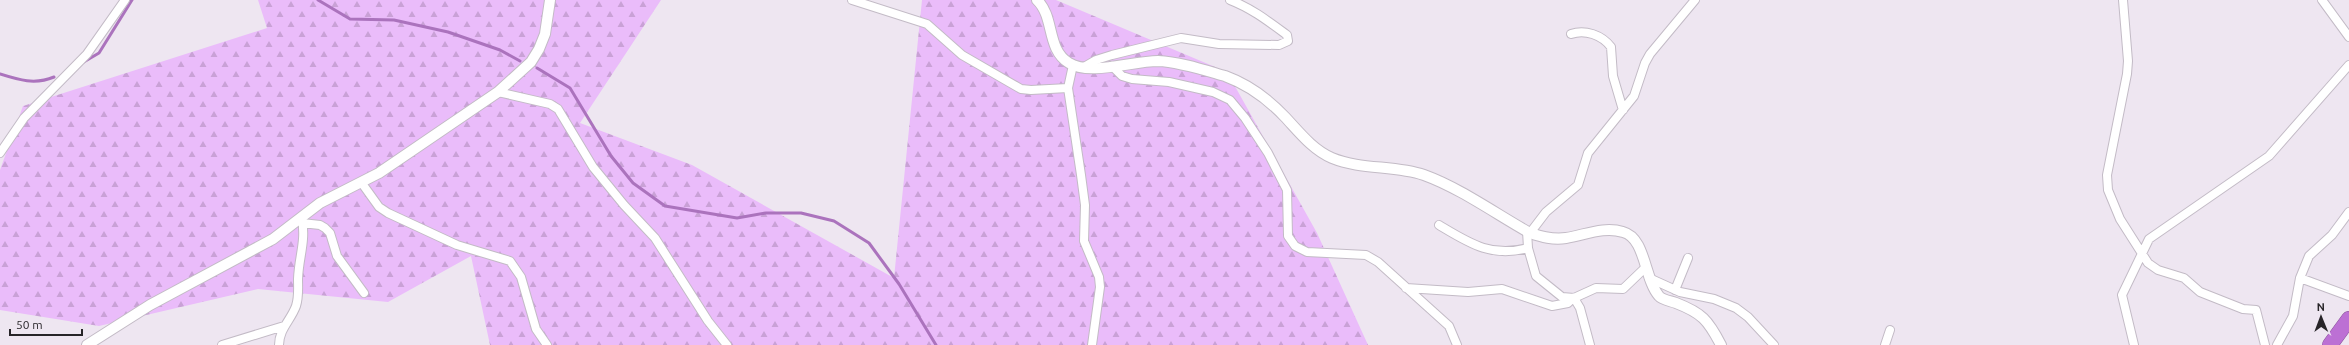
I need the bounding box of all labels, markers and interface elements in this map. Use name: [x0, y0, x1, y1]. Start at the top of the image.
north arrow: [2301, 297, 2341, 337]
text: N: [2317, 301, 2325, 313]
scale bar: [10, 311, 82, 337]
text: 50 m: [16, 318, 43, 331]

